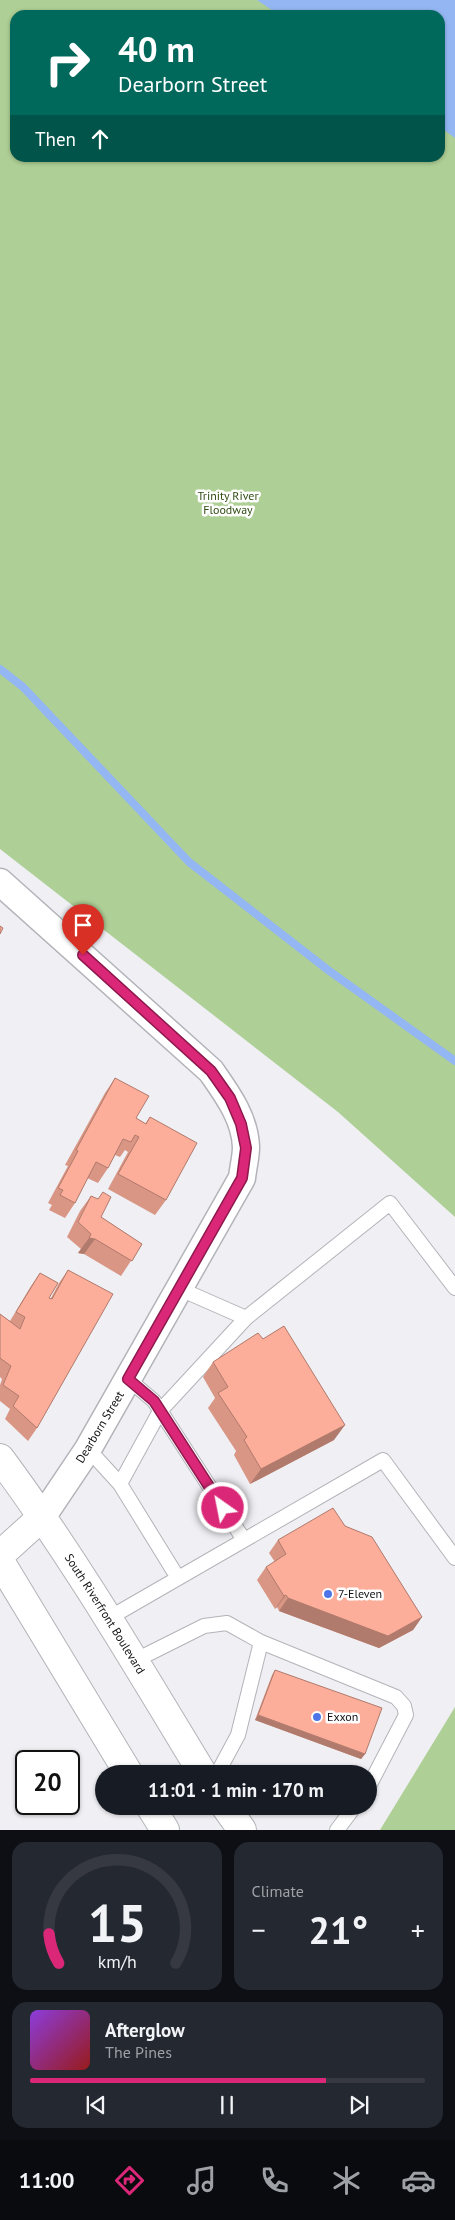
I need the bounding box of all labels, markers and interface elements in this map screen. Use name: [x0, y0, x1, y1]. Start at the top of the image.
text: 40 m: [118, 26, 195, 72]
icon: right: [35, 30, 100, 95]
text: Dearborn Street: [118, 70, 267, 98]
icon: ahead: [86, 125, 114, 153]
text: Then: [35, 127, 76, 151]
park label: Trinity River Floodway: [197, 488, 259, 517]
pin: [62, 904, 104, 955]
icon: arrive: [69, 911, 97, 939]
street label: Dearborn Street: [72, 1388, 127, 1465]
position arrow: [196, 1481, 248, 1533]
street label: South Riverfront Boulevard: [62, 1551, 149, 1677]
place label: 7-Eleven: [338, 1586, 382, 1601]
marker: 7-Eleven: [322, 1588, 334, 1600]
place label: Exxon: [327, 1709, 358, 1724]
marker: Exxon: [311, 1711, 323, 1723]
speed limit sign: 20: [15, 1750, 80, 1815]
text: 11:01 · 1 min · 170 m: [148, 1778, 324, 1802]
text: Climate: [252, 1881, 304, 1901]
text: 15: [87, 1889, 146, 1956]
text: 21°: [308, 1905, 368, 1954]
text: −: [252, 1911, 266, 1948]
text: +: [411, 1911, 425, 1948]
text: km/h: [97, 1950, 136, 1973]
text: Afterglow: [105, 2018, 185, 2042]
text: The Pines: [105, 2042, 172, 2062]
icon: previous: [82, 2091, 110, 2119]
icon: pause: [213, 2091, 241, 2119]
icon: next: [345, 2091, 373, 2119]
icon: directions: [112, 2163, 147, 2198]
icon: music: [184, 2163, 219, 2198]
icon: phone: [257, 2163, 292, 2198]
icon: climate: [329, 2163, 364, 2198]
icon: car: [401, 2163, 436, 2198]
text: 11:00: [19, 2166, 75, 2194]

